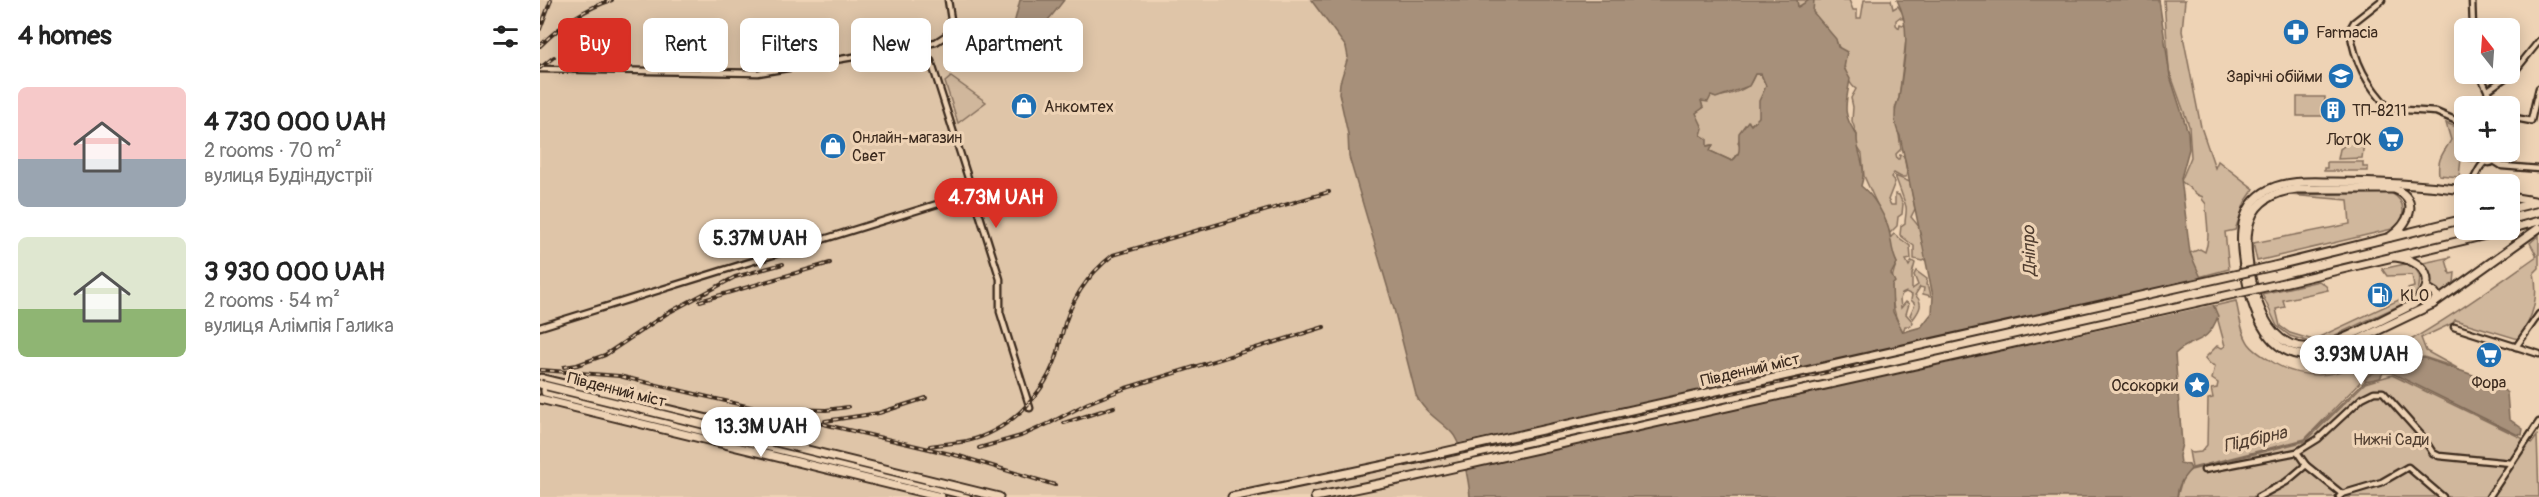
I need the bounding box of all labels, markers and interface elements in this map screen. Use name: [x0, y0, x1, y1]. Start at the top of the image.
pharmacy icon: Farmacia: [2281, 17, 2311, 47]
chip: Buy: [558, 18, 631, 72]
chip: Rent: [643, 18, 728, 72]
chip: Filters: [740, 18, 839, 72]
chip: New: [851, 18, 931, 72]
chip: Apartment: [943, 18, 1083, 72]
north arrow: [2454, 18, 2520, 84]
map controls: [2454, 18, 2520, 240]
text: 4 homes: [18, 20, 112, 52]
icon: filters: [489, 20, 522, 53]
place label: Farmacia: [2316, 23, 2378, 43]
school or university icon: Зарічні обійми: [2326, 61, 2356, 91]
place label: Зарічні обійми: [2226, 67, 2322, 87]
shop icon: Анкомтех: [1009, 91, 1039, 121]
building icon: ТП-8211: [2318, 95, 2348, 125]
button: +: [2454, 96, 2520, 162]
place label: Анкомтех: [1044, 97, 1114, 117]
place label: ТП-8211: [2352, 101, 2407, 121]
text: 4 730 000 UAH: [204, 106, 386, 138]
icon: home: [66, 111, 138, 183]
supermarket icon: ЛотОК: [2376, 124, 2406, 154]
place label: Онлайн-магазин Свет: [852, 128, 962, 166]
place label: ЛотОК: [2325, 130, 2372, 150]
shop icon: Онлайн-магазин Свет: [818, 131, 848, 161]
text: 2 rooms · 70 m²: [204, 138, 342, 163]
text: вулиця Будіндустрії: [204, 163, 374, 188]
button: −: [2454, 174, 2520, 240]
pin: 4.73M UAH: [927, 178, 1065, 229]
text: 4.73M UAH: [948, 185, 1044, 210]
pin: 5.37M UAH: [691, 219, 829, 270]
water label: Дніпро: [2017, 224, 2042, 278]
text: 5.37M UAH: [713, 226, 807, 251]
text: 3 930 000 UAH: [204, 256, 385, 288]
icon: home: [66, 261, 138, 333]
fuel station icon: KLO: [2365, 280, 2395, 310]
place label: KLO: [2400, 286, 2429, 306]
text: 2 rooms · 54 m²: [204, 288, 340, 313]
text: вулиця Алімпія Галика: [204, 313, 394, 338]
pin: 3.93M UAH: [2292, 335, 2430, 386]
supermarket icon: Фора: [2474, 340, 2504, 370]
text: 3.93M UAH: [2314, 342, 2408, 367]
street label: Південний міст: [1699, 349, 1802, 391]
street label: Південний міст: [565, 368, 668, 412]
place icon: Осокорки: [2182, 370, 2212, 400]
place label: Фора: [2472, 373, 2506, 393]
place label: Осокорки: [2111, 376, 2178, 396]
pin: 13.3M UAH: [692, 407, 830, 458]
text: 13.3M UAH: [715, 414, 807, 439]
water label: Підбірна: [2221, 421, 2291, 458]
park label: Нижні Сади: [2353, 430, 2429, 450]

